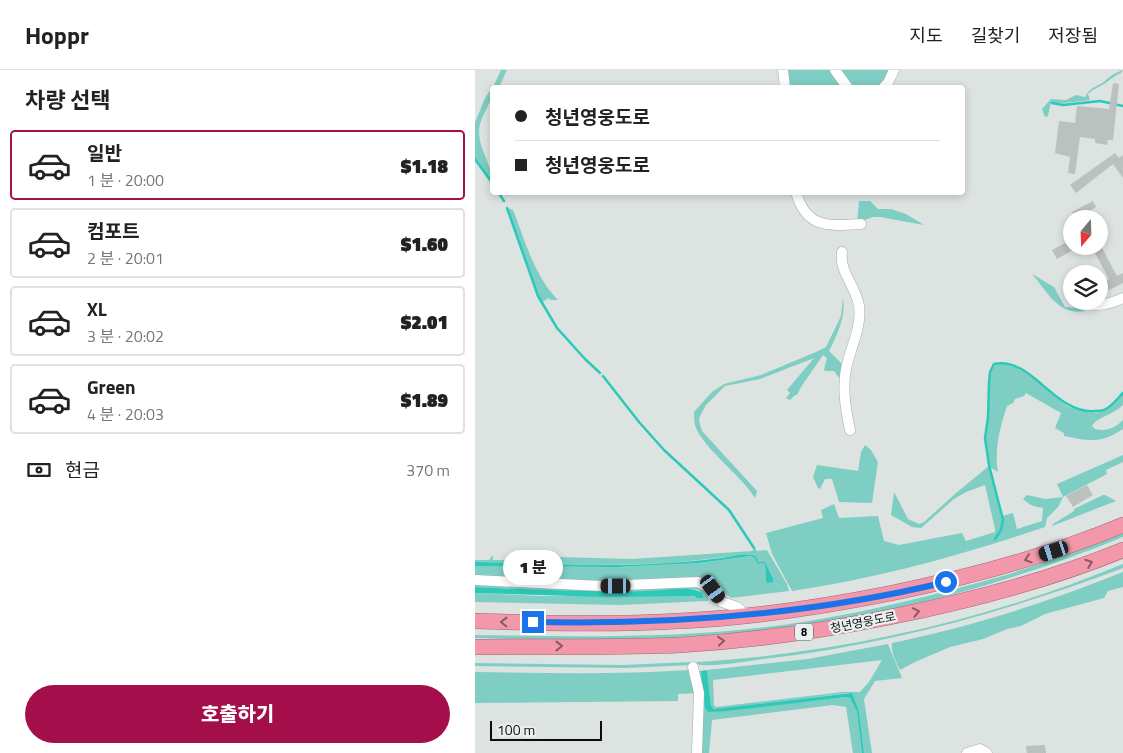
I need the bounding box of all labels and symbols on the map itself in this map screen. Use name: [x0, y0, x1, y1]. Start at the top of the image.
north arrow: [1063, 210, 1107, 255]
car: [1037, 539, 1070, 563]
callout: 1 분: [503, 550, 563, 584]
one-way arrow: [1024, 553, 1032, 563]
one-way arrow: [1084, 559, 1093, 569]
route start: [935, 571, 957, 593]
car: [698, 572, 727, 606]
car: [601, 579, 631, 594]
street label: 청년영웅도로: [829, 606, 897, 638]
one-way arrow: [912, 607, 921, 618]
route end: [522, 611, 544, 633]
one-way arrow: [500, 617, 508, 627]
road number: 8: [795, 624, 813, 640]
one-way arrow: [717, 636, 725, 647]
one-way arrow: [555, 641, 563, 651]
scale bar: [490, 718, 603, 741]

